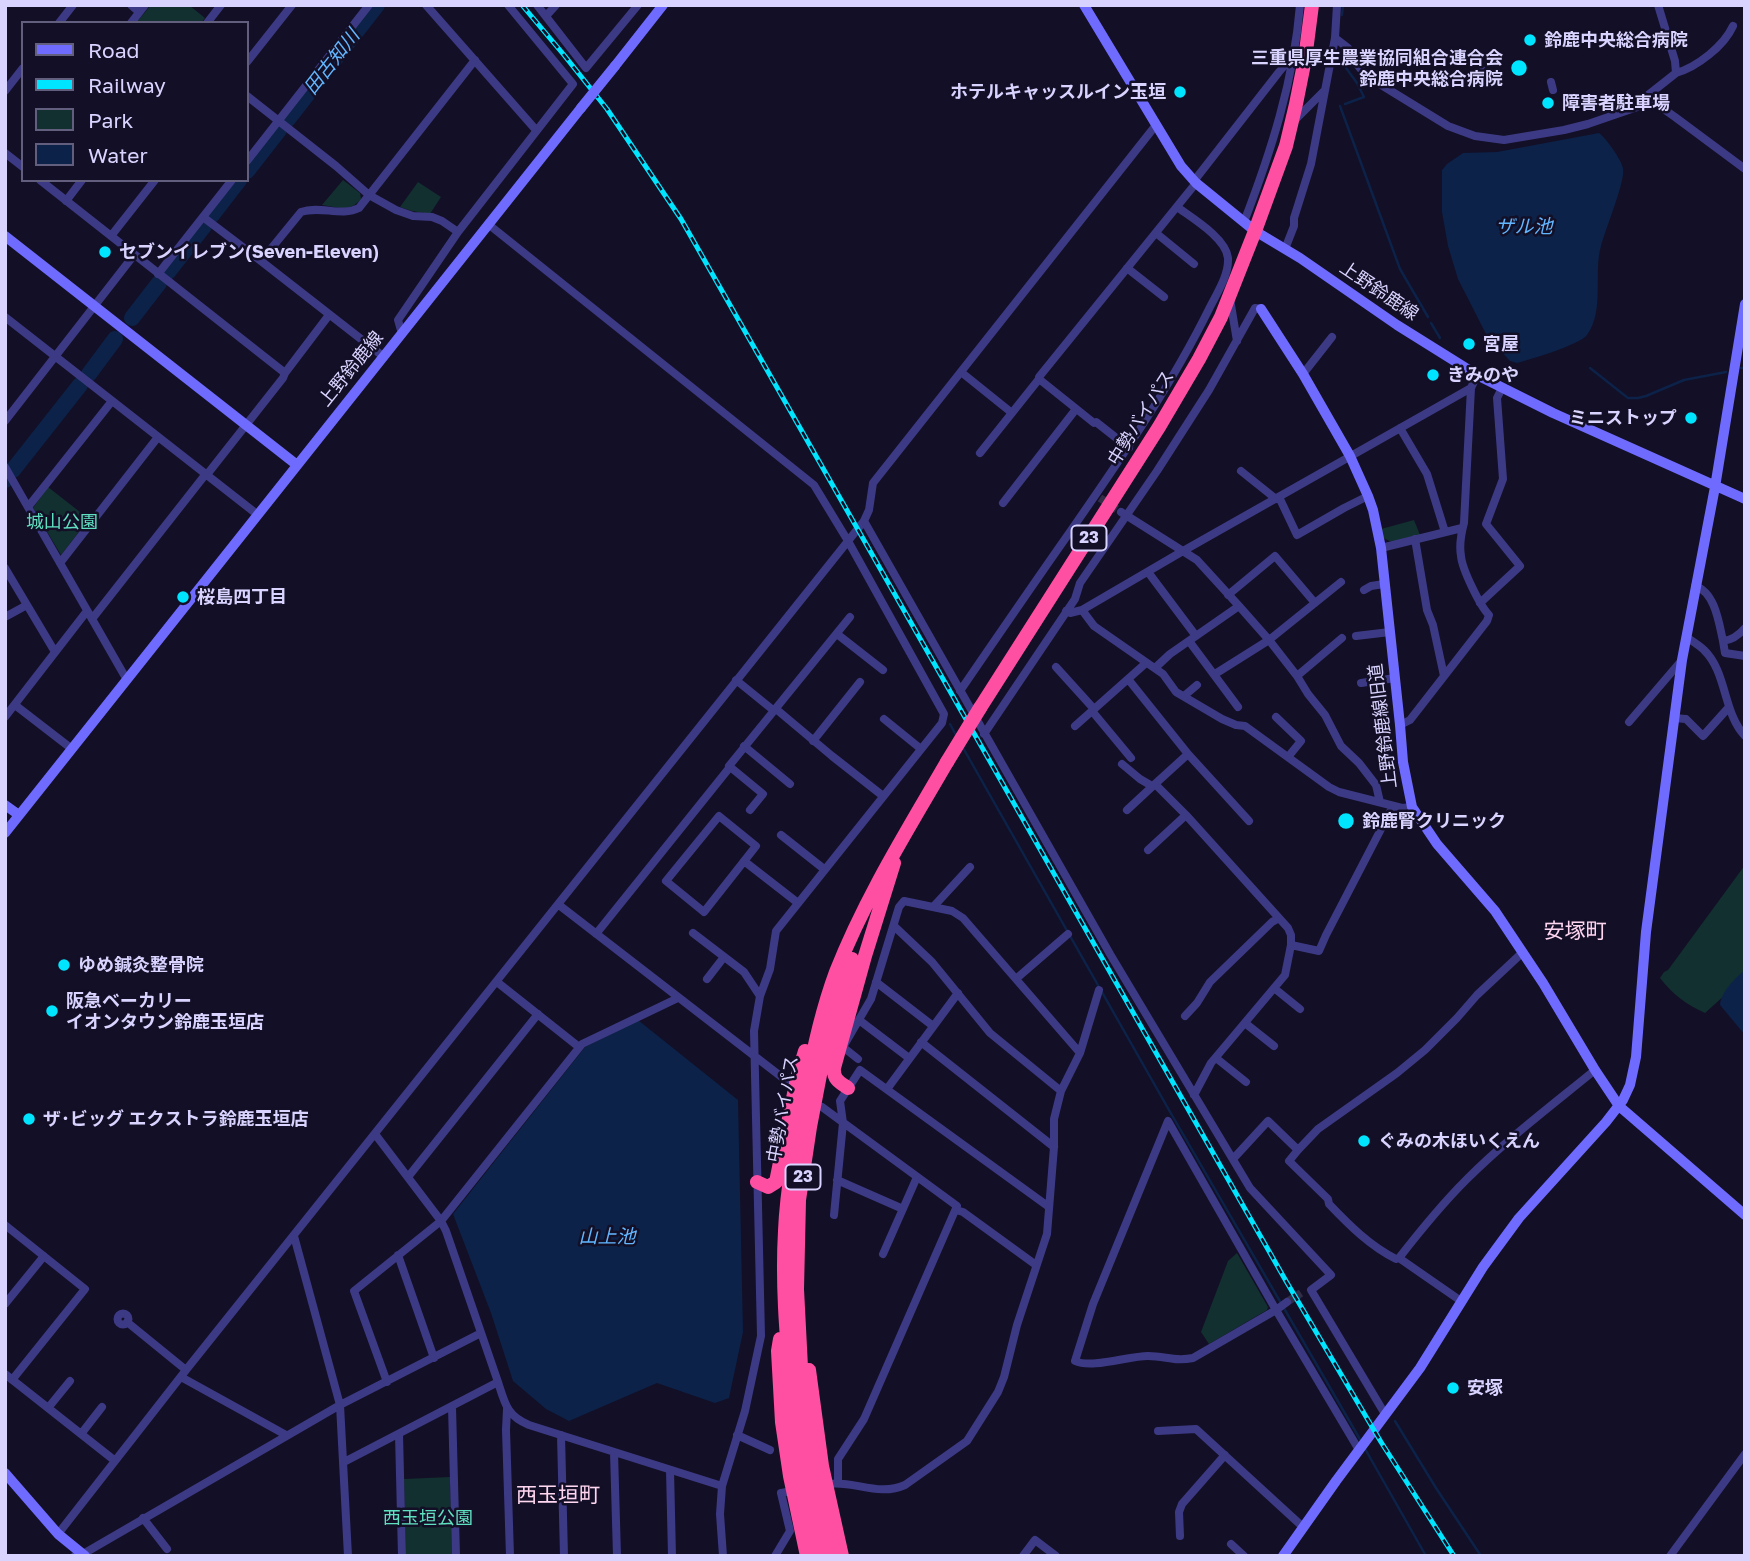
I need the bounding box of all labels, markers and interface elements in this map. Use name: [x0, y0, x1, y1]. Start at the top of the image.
legend: [21, 21, 248, 182]
water label: 田古知川: [300, 25, 364, 99]
place label: 鈴鹿中央総合病院: [1544, 29, 1688, 51]
marker: 鈴鹿中央総合病院: [1522, 32, 1538, 48]
text: Road: [88, 37, 139, 63]
place label: 三重県厚生農業協同組合連合会 鈴鹿中央総合病院: [1251, 47, 1503, 90]
marker: 三重県厚生農業協同組合連合会 鈴鹿中央総合病院: [1509, 58, 1529, 78]
text: Railway: [88, 72, 166, 98]
place label: ホテルキャッスルイン玉垣: [950, 81, 1166, 103]
marker: ホテルキャッスルイン玉垣: [1172, 84, 1188, 100]
place label: 障害者駐車場: [1562, 92, 1670, 114]
marker: 障害者駐車場: [1540, 95, 1556, 111]
text: Park: [88, 107, 133, 133]
text: Water: [88, 142, 148, 168]
water label: ザル池: [1496, 216, 1552, 238]
place label: セブンイレブン(Seven-Eleven): [119, 241, 379, 263]
marker: セブンイレブン(Seven-Eleven): [97, 244, 113, 260]
street label: 上野鈴鹿線: [1336, 257, 1422, 325]
street label: 上野鈴鹿線: [314, 327, 388, 411]
place label: 宮屋: [1483, 333, 1519, 355]
marker: 宮屋: [1461, 336, 1477, 352]
place label: きみのや: [1447, 364, 1519, 386]
street label: 中勢バイパス: [1103, 366, 1179, 470]
marker: きみのや: [1425, 367, 1441, 383]
place label: ミニストップ: [1569, 407, 1677, 429]
marker: ミニストップ: [1683, 410, 1699, 426]
park label: 城山公園: [26, 511, 98, 533]
road number: 23: [1072, 526, 1106, 551]
place label: 桜島四丁目: [197, 586, 287, 608]
marker: 桜島四丁目: [175, 589, 191, 605]
street label: 上野鈴鹿線旧道: [1365, 662, 1401, 790]
place label: 鈴鹿腎クリニック: [1362, 810, 1506, 832]
marker: 鈴鹿腎クリニック: [1336, 811, 1356, 831]
district label: 安塚町: [1544, 918, 1606, 944]
place label: ゆめ鍼灸整骨院: [78, 954, 204, 976]
marker: ゆめ鍼灸整骨院: [56, 957, 72, 973]
place label: 阪急ベーカリー イオンタウン鈴鹿玉垣店: [66, 990, 264, 1032]
marker: 阪急ベーカリー イオンタウン鈴鹿玉垣店: [44, 1003, 60, 1019]
street label: 中勢バイパス: [763, 1054, 803, 1164]
place label: ザ･ビッグ エクストラ鈴鹿玉垣店: [43, 1108, 308, 1130]
marker: ザ･ビッグ エクストラ鈴鹿玉垣店: [21, 1111, 37, 1127]
place label: ぐみの木ほいくえん: [1378, 1130, 1540, 1152]
marker: ぐみの木ほいくえん: [1356, 1133, 1372, 1149]
road number: 23: [786, 1164, 820, 1190]
water label: 山上池: [579, 1226, 635, 1248]
place label: 安塚: [1467, 1377, 1503, 1399]
marker: 安塚: [1445, 1380, 1461, 1396]
district label: 西玉垣町: [516, 1482, 600, 1508]
park label: 西玉垣公園: [383, 1507, 473, 1529]

